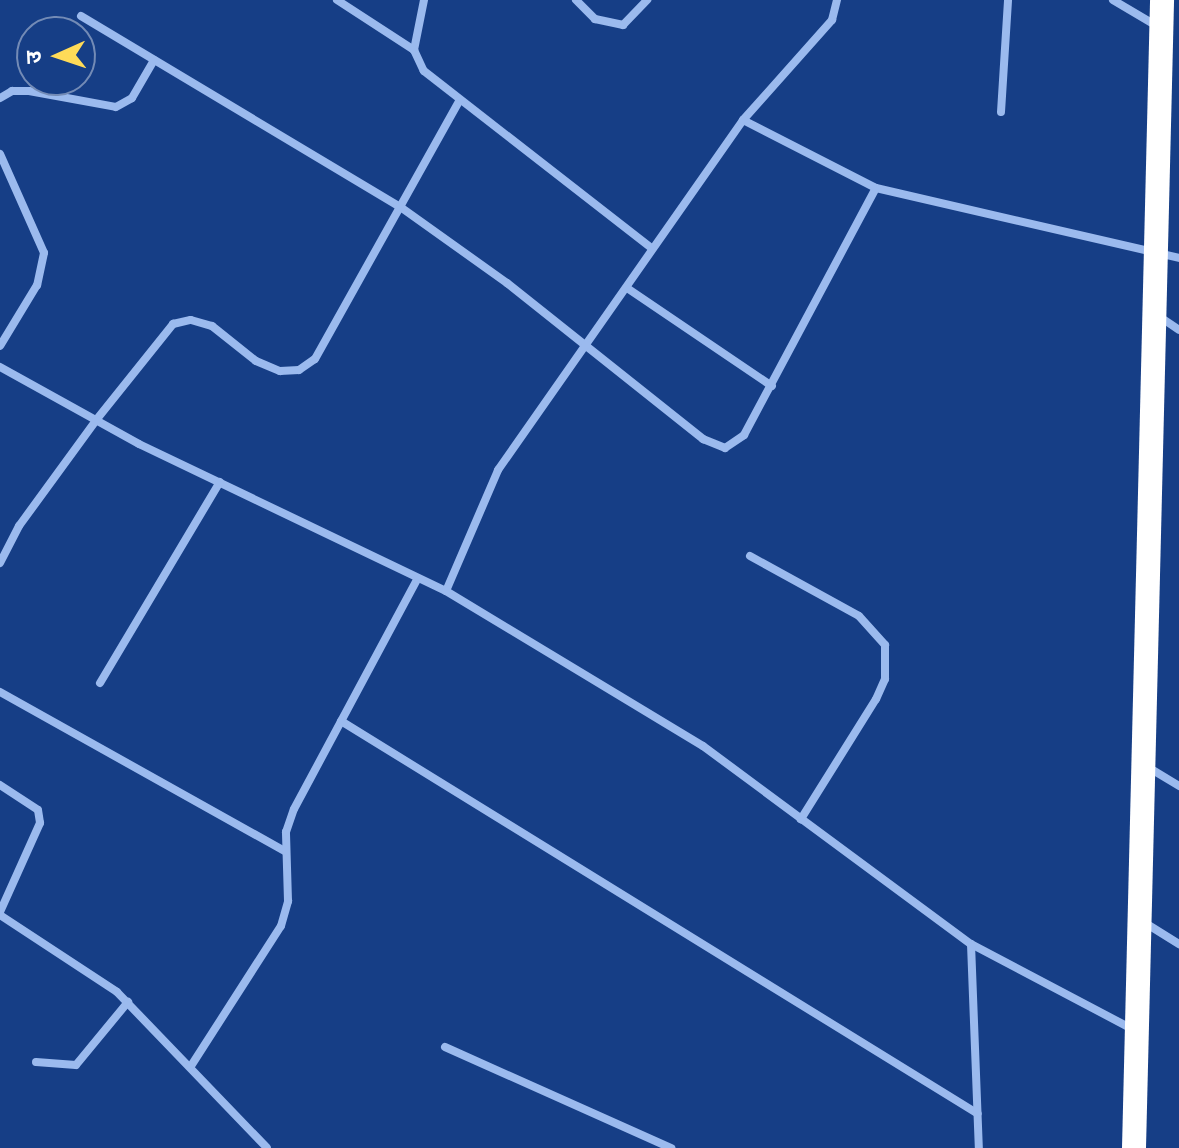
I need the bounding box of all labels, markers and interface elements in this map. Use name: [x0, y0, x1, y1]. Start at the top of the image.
north arrow: [16, 16, 96, 96]
text: उ: [20, 50, 47, 64]

